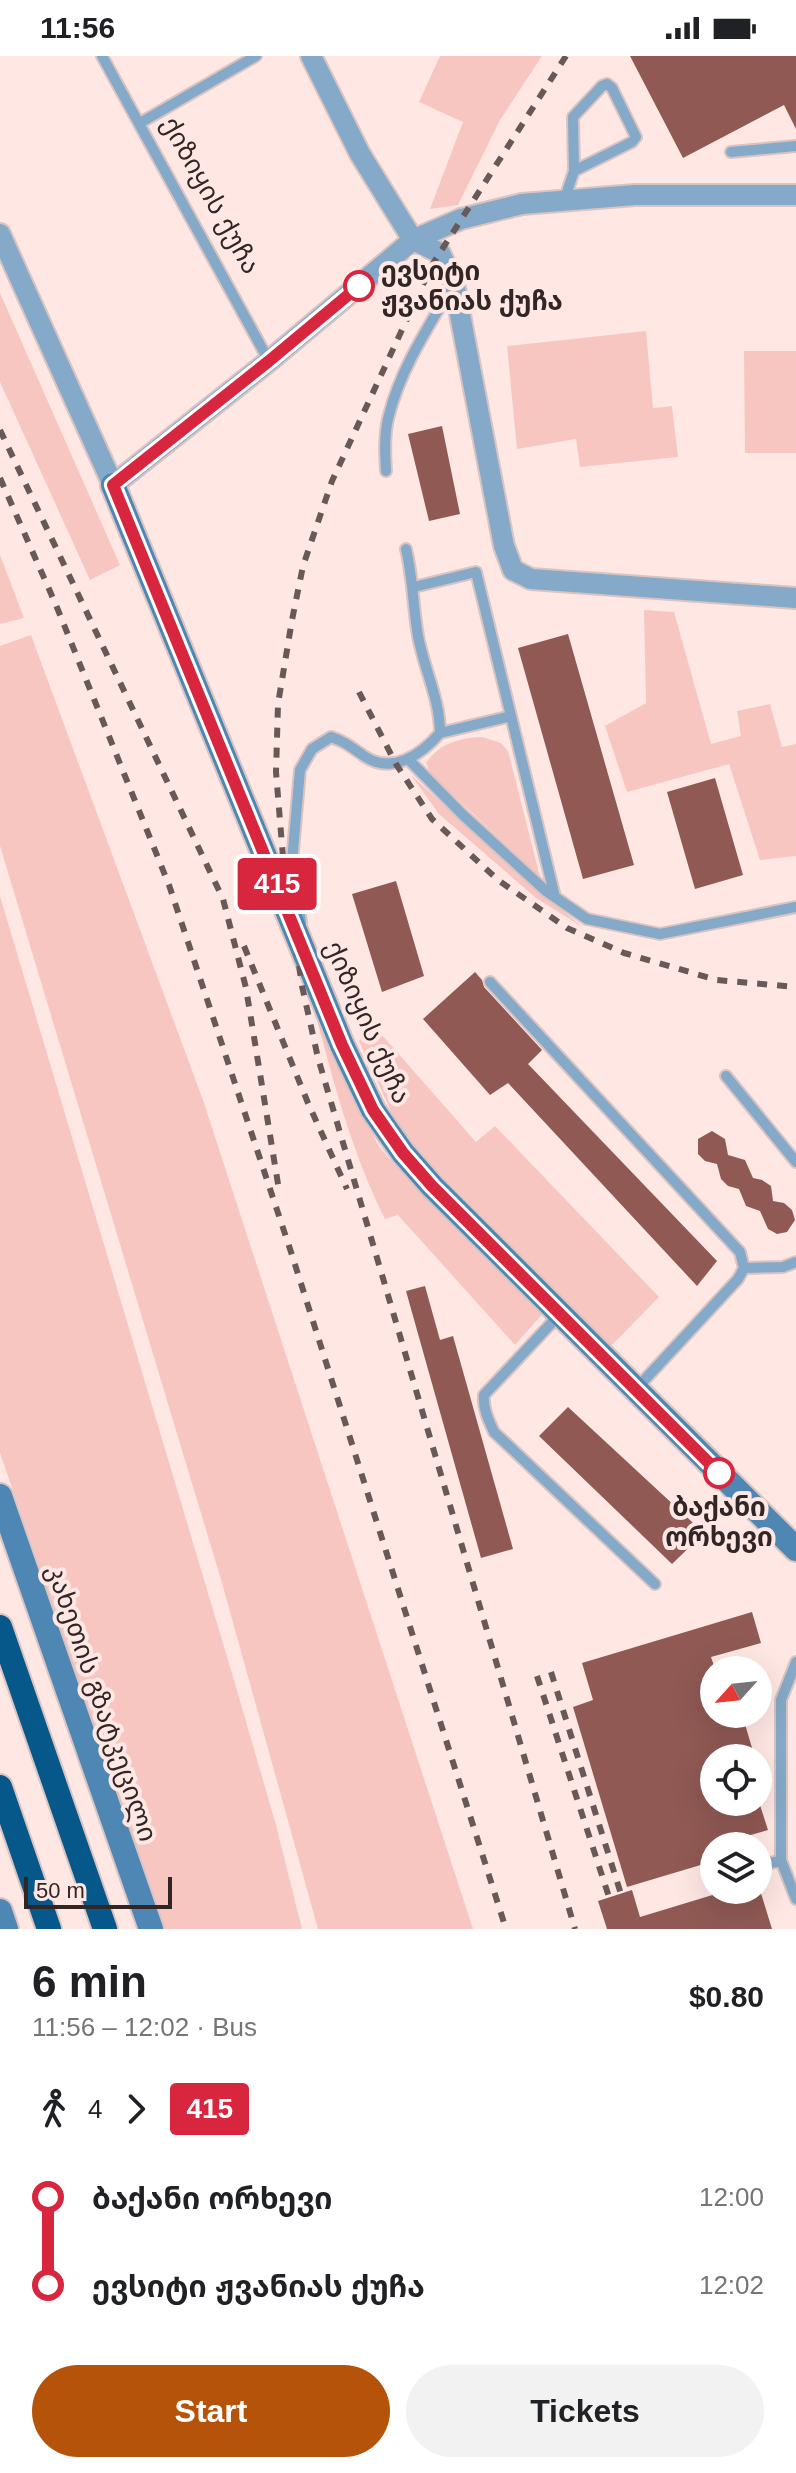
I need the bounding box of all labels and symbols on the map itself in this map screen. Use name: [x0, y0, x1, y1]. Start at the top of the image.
street label: ქიზიყის ქუჩა: [155, 111, 267, 279]
place label: ევსიტი ჟვანიას ქუჩა: [381, 256, 563, 317]
marker: ევსიტი ჟვანიას ქუჩა: [344, 271, 374, 301]
line badge: 415: [231, 858, 323, 910]
street label: ქიზიყის ქუჩა: [319, 936, 417, 1108]
marker: ბაქანი ორხევი: [704, 1458, 734, 1488]
place label: ბაქანი ორხევი: [665, 1492, 773, 1553]
street label: კახეთის გზატკეცილი: [40, 1561, 163, 1846]
north arrow: [700, 1656, 772, 1728]
scale bar: [24, 1873, 172, 1909]

